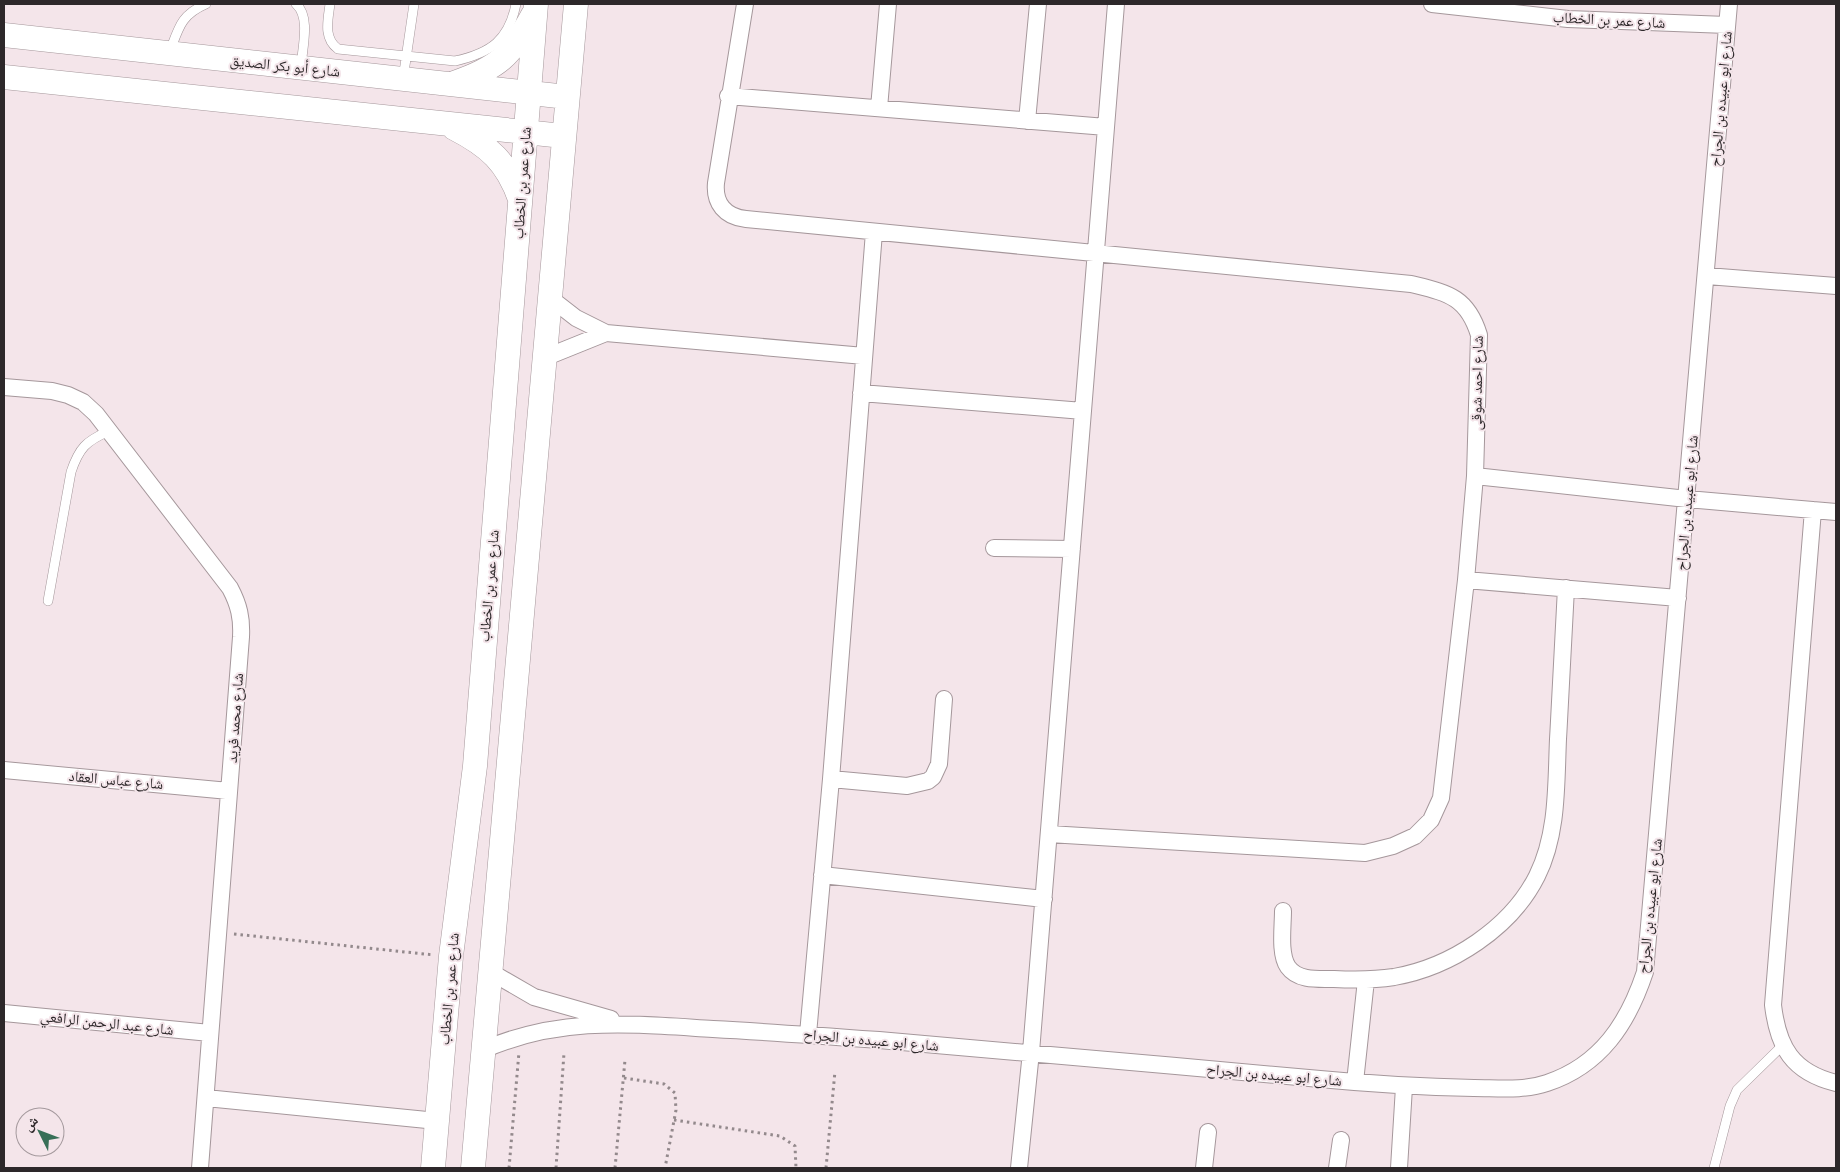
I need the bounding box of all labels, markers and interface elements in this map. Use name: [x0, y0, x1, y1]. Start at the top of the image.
street label: شارع عمر بن الخطاب: [1552, 6, 1666, 38]
street label: شارع ابو عبيده بن الجراح: [1704, 30, 1742, 168]
street label: شارع أبو بكر الصديق: [228, 49, 341, 87]
street label: شارع عمر بن الخطاب: [507, 126, 541, 240]
street label: شارع احمد شوقى: [1465, 335, 1493, 431]
street label: شارع ابو عبيده بن الجراح: [1670, 434, 1708, 572]
street label: شارع عمر بن الخطاب: [473, 529, 509, 643]
street label: شارع محمد فريد: [221, 672, 253, 764]
street label: شارع عباس العقاد: [67, 765, 164, 799]
street label: شارع ابو عبيده بن الجراح: [1632, 837, 1672, 975]
street label: شارع عمر بن الخطاب: [433, 932, 469, 1046]
street label: شارع عبد الرحمن الرافعي: [39, 1005, 175, 1045]
street label: شارع ابو عبيده بن الجراح: [802, 1023, 940, 1061]
street label: شارع ابو عبيده بن الجراح: [1205, 1058, 1343, 1096]
north arrow: [15, 1107, 65, 1157]
text: ش: [18, 1111, 46, 1138]

